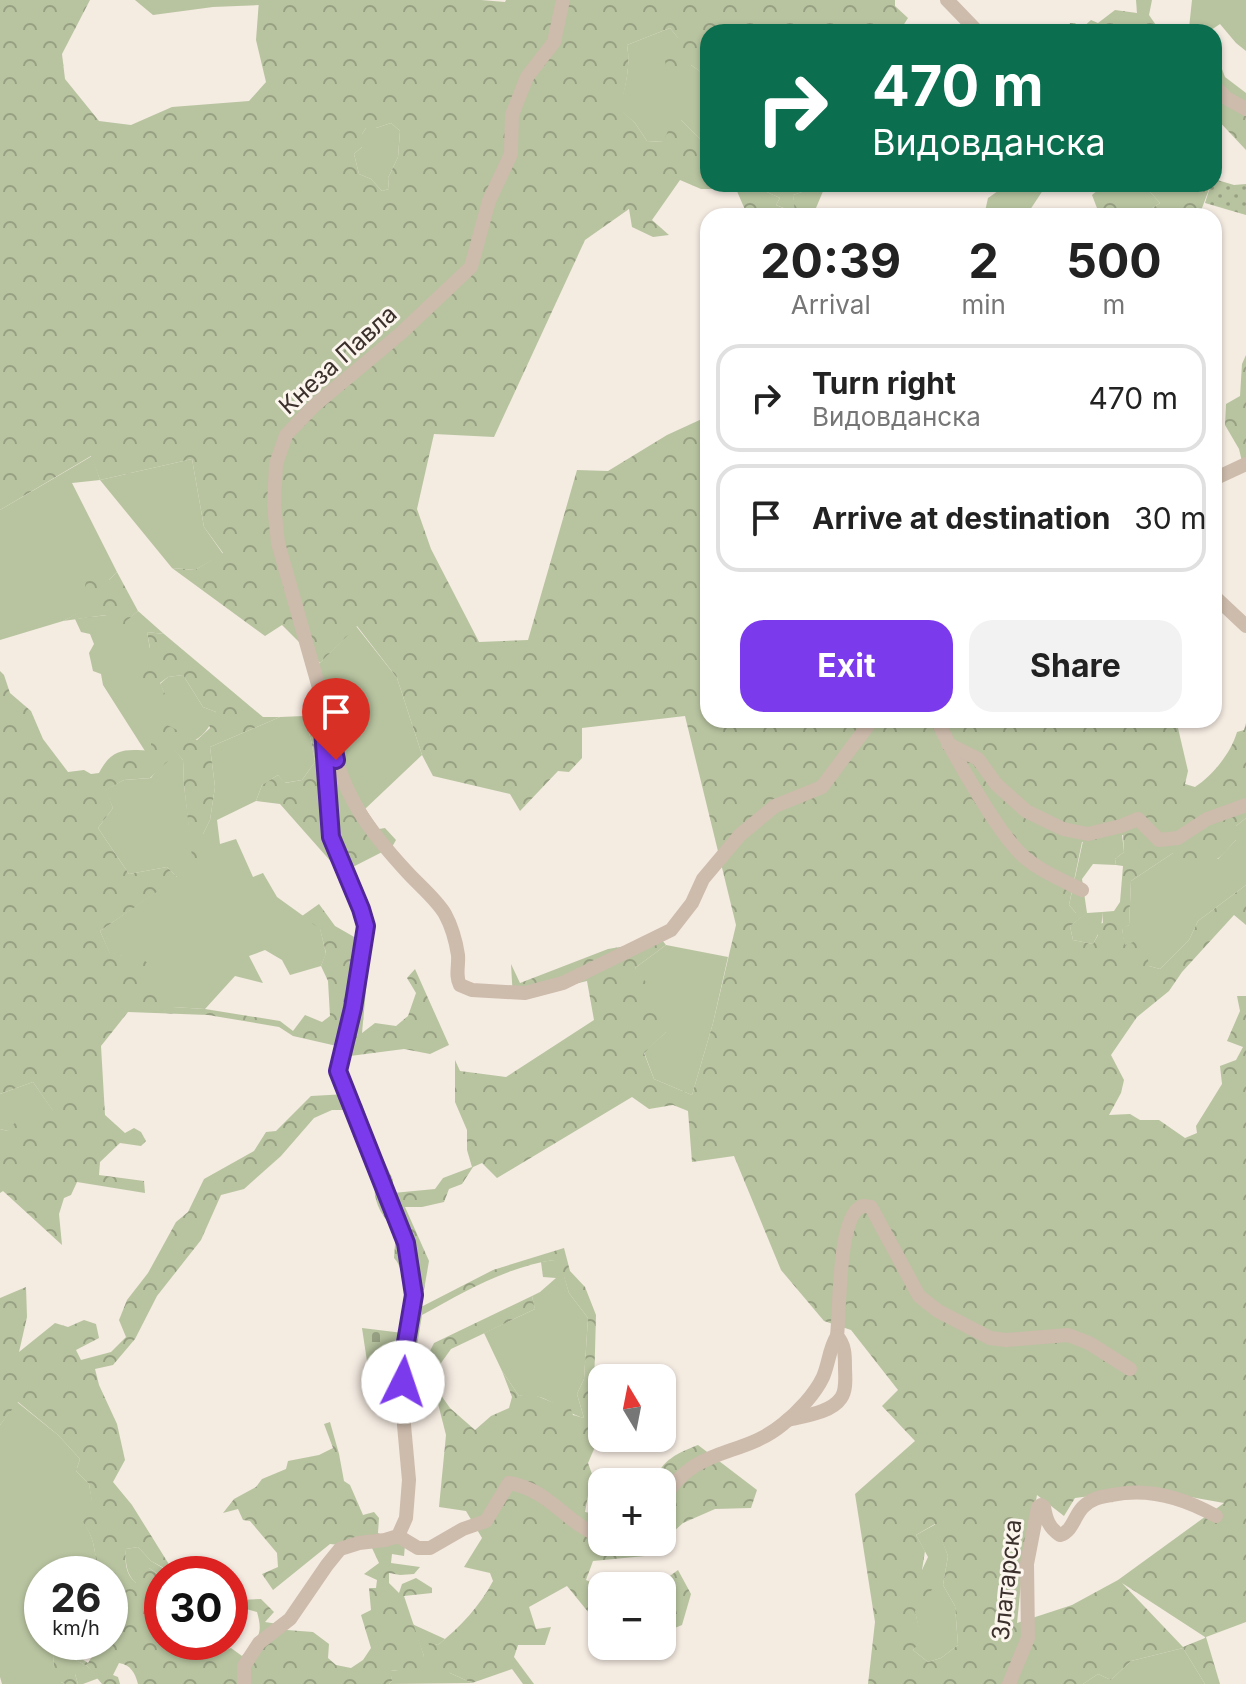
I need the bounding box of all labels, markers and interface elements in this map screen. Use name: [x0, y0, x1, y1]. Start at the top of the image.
text: 470 m: [872, 52, 1044, 120]
icon: right: [740, 56, 844, 160]
text: Видовданска: [872, 120, 1106, 164]
text: 20:39: [760, 231, 901, 290]
text: 2: [969, 231, 999, 290]
text: 500: [1066, 231, 1162, 290]
text: Arrival: [791, 289, 871, 320]
text: min: [961, 289, 1006, 320]
text: m: [1103, 289, 1125, 320]
street label: Кнеза Павла: [273, 299, 403, 420]
text: Turn right: [812, 365, 956, 401]
icon: right: [744, 376, 788, 420]
text: 470 m: [1088, 380, 1178, 416]
text: Видовданска: [812, 401, 981, 432]
icon: arrive: [744, 496, 788, 540]
text: Arrive at destination: [812, 500, 1110, 536]
text: 30 m: [1134, 500, 1207, 536]
button: Exit: [740, 620, 953, 712]
button: Share: [969, 620, 1182, 712]
pin: [302, 678, 370, 760]
icon: arrive: [314, 690, 358, 734]
position arrow: [361, 1340, 445, 1424]
north arrow: [588, 1364, 676, 1452]
map controls: [588, 1364, 676, 1660]
button: +: [588, 1468, 676, 1556]
street label: Златарска: [986, 1518, 1027, 1642]
speed limit sign: 30: [144, 1556, 248, 1660]
button: −: [588, 1572, 676, 1660]
text: 26: [50, 1573, 102, 1622]
text: km/h: [52, 1616, 100, 1640]

